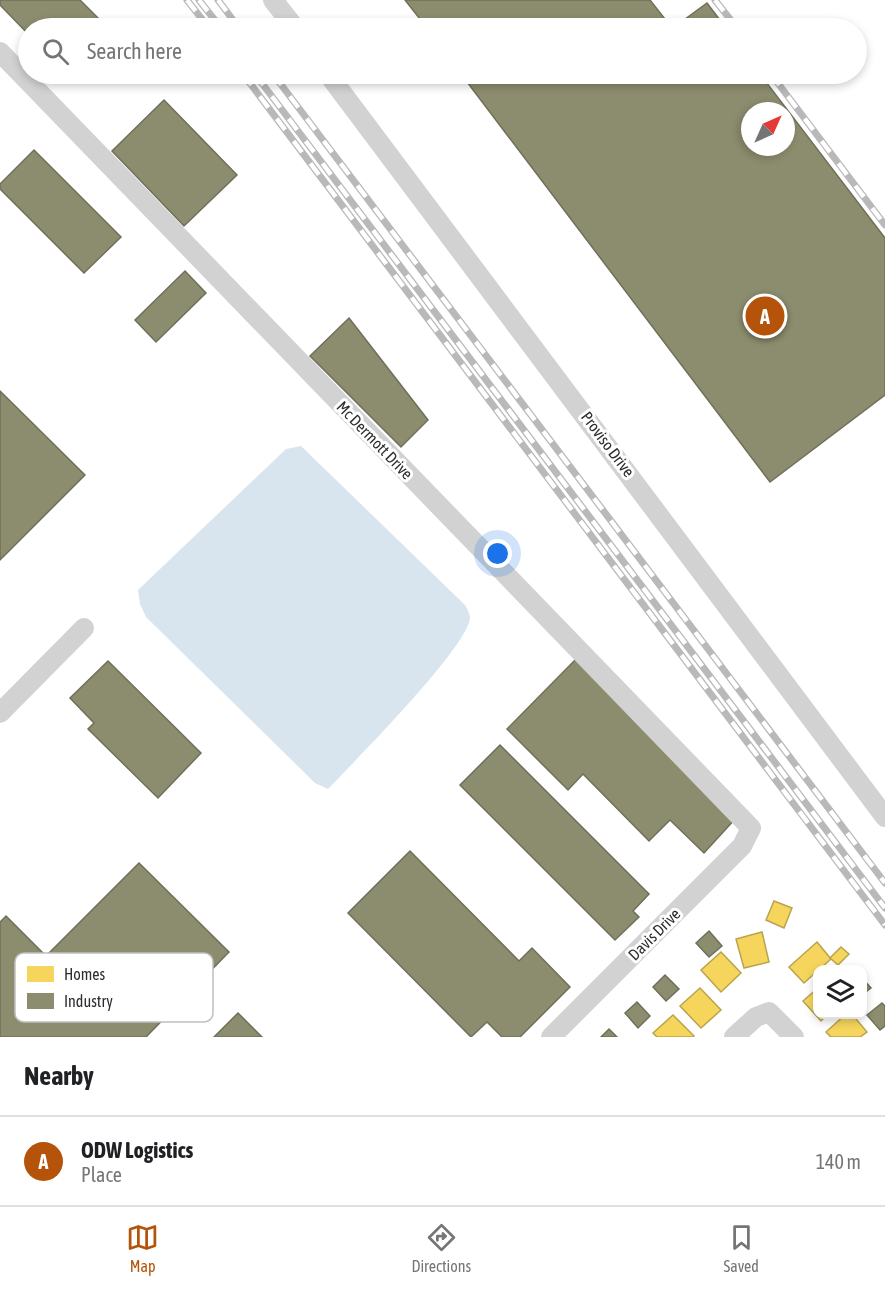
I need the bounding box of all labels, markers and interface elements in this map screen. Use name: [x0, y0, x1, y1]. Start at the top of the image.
search box: [18, 18, 867, 84]
icon: search: [39, 35, 72, 68]
text: Search here: [87, 38, 182, 64]
north arrow: [741, 102, 795, 156]
pin: A: [746, 294, 784, 338]
street label: Mc Dermott Drive: [333, 397, 417, 483]
street label: Proviso Drive: [578, 408, 638, 480]
your location: [483, 539, 512, 568]
street label: Davis Drive: [624, 904, 684, 964]
legend: [15, 953, 213, 1022]
text: Homes: [64, 965, 106, 983]
map controls: [813, 965, 867, 1019]
button: layers: [813, 965, 867, 1019]
text: Industry: [64, 992, 113, 1011]
text: Nearby: [24, 1061, 94, 1091]
text: ODW Logistics: [81, 1137, 193, 1163]
text: A: [39, 1150, 48, 1173]
text: 140 m: [816, 1150, 861, 1173]
text: Place: [81, 1163, 122, 1186]
tab: Map: [126, 1221, 159, 1275]
tab: Directions: [411, 1221, 471, 1275]
tab: Saved: [723, 1221, 759, 1275]

